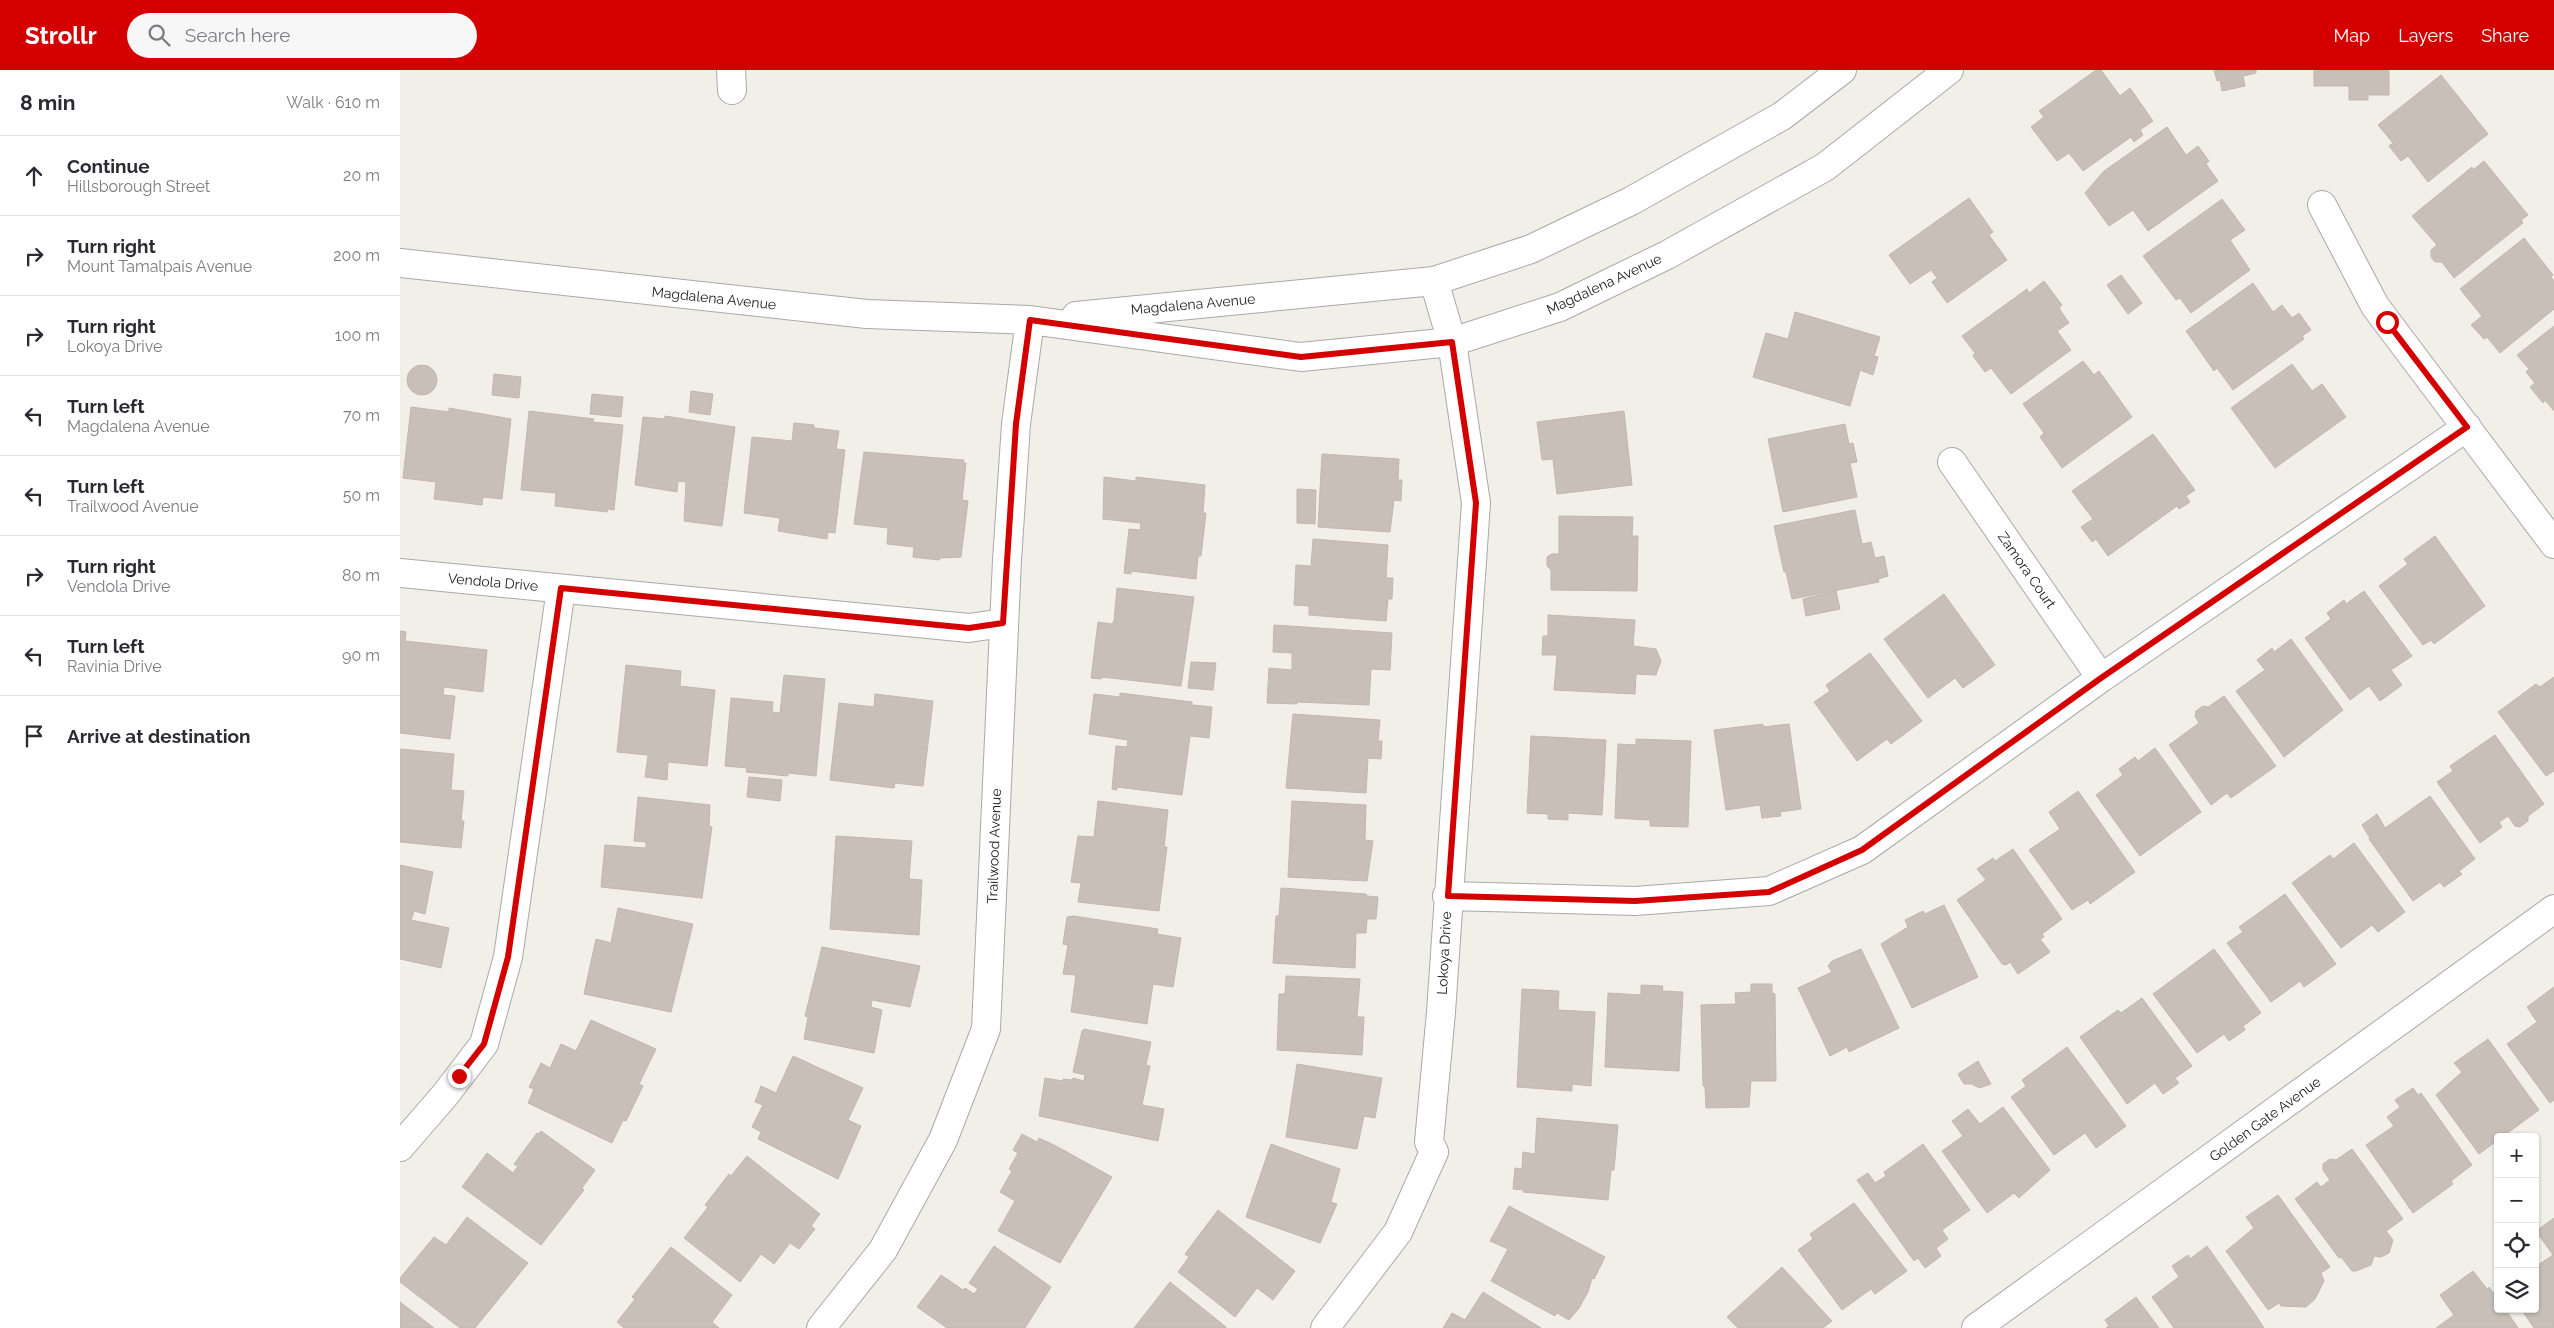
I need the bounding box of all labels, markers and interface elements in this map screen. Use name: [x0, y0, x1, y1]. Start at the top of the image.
search box: [127, 13, 477, 58]
text: Strollr: [25, 21, 97, 50]
icon: search: [145, 21, 173, 49]
text: Search here: [185, 24, 290, 46]
text: Map: [2334, 25, 2370, 46]
text: Layers: [2398, 25, 2453, 46]
text: Share: [2481, 25, 2529, 46]
text: 8 min: [20, 90, 75, 115]
text: Walk · 610 m: [286, 93, 380, 112]
text: Continue: [67, 155, 150, 177]
icon: ahead: [20, 162, 48, 190]
text: 20 m: [343, 166, 380, 185]
text: Hillsborough Street: [67, 177, 210, 196]
text: Turn right: [67, 235, 156, 257]
icon: right: [20, 242, 48, 270]
text: 200 m: [333, 246, 380, 265]
street label: Magdalena Avenue: [1544, 250, 1664, 318]
text: Mount Tamalpais Avenue: [67, 257, 252, 276]
street label: Magdalena Avenue: [651, 284, 777, 312]
street label: Magdalena Avenue: [1130, 291, 1256, 317]
route start: [2376, 311, 2399, 334]
text: Turn right: [67, 315, 156, 337]
icon: right: [20, 322, 48, 350]
text: 100 m: [335, 326, 380, 345]
text: Lokoya Drive: [67, 337, 162, 356]
text: Turn left: [67, 395, 144, 417]
icon: left: [20, 402, 48, 430]
text: 70 m: [343, 406, 380, 425]
text: Magdalena Avenue: [67, 417, 210, 436]
text: Turn left: [67, 475, 144, 497]
icon: left: [20, 482, 48, 510]
text: 50 m: [343, 486, 380, 505]
text: Trailwood Avenue: [67, 497, 199, 516]
street label: Zamora Court: [1995, 529, 2059, 612]
text: Turn right: [67, 555, 156, 577]
icon: right: [20, 562, 48, 590]
text: 80 m: [342, 566, 380, 585]
street label: Vendola Drive: [447, 570, 539, 594]
text: Vendola Drive: [67, 577, 170, 596]
text: Turn left: [67, 635, 144, 657]
icon: left: [20, 642, 48, 670]
text: 90 m: [342, 646, 380, 665]
text: Ravinia Drive: [67, 657, 162, 676]
icon: arrive: [20, 722, 48, 750]
text: Arrive at destination: [67, 725, 251, 747]
street label: Trailwood Avenue: [984, 788, 1004, 904]
street label: Lokoya Drive: [1434, 911, 1454, 995]
route end: [448, 1065, 471, 1088]
street label: Golden Gate Avenue: [2206, 1073, 2324, 1165]
map controls: [2494, 1133, 2539, 1313]
button: +: [2494, 1133, 2539, 1178]
button: −: [2494, 1178, 2539, 1223]
button: locate: [2494, 1223, 2539, 1268]
button: layers: [2494, 1268, 2539, 1313]

